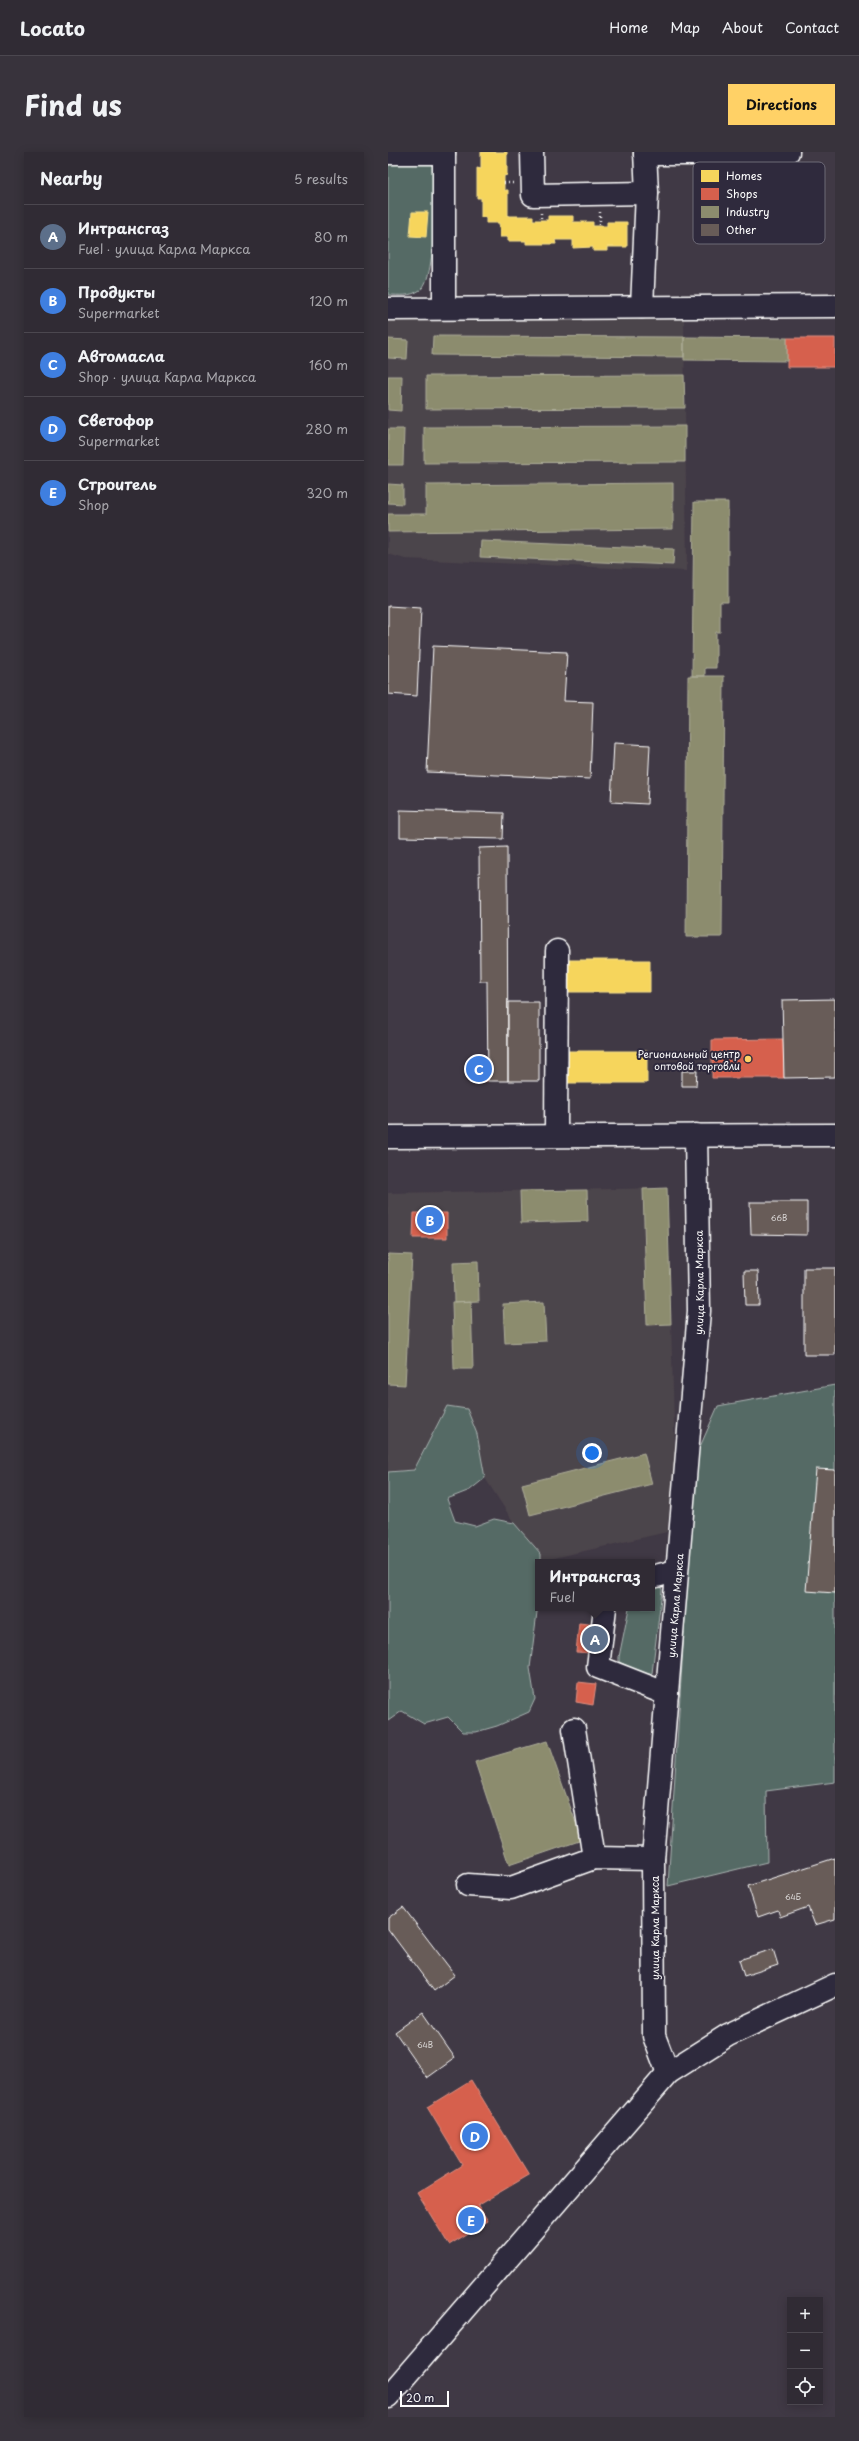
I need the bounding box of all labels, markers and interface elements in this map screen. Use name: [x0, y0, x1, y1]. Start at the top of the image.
text: Locato: [20, 14, 85, 42]
text: Home: [609, 17, 648, 38]
text: Map: [670, 17, 700, 38]
text: About: [722, 17, 763, 38]
text: Contact: [785, 17, 839, 38]
text: Find us: [24, 83, 122, 126]
button: Directions: [728, 84, 835, 125]
legend: [693, 162, 825, 244]
text: Nearby: [40, 165, 102, 191]
text: Homes: [726, 167, 762, 184]
text: 5 results: [294, 169, 348, 188]
text: Shops: [726, 185, 757, 202]
text: Industry: [726, 203, 770, 220]
text: Интрансгаз: [78, 216, 169, 239]
text: Other: [726, 221, 757, 238]
text: A: [48, 227, 58, 246]
text: 80 m: [314, 227, 348, 246]
text: Fuel · улица Карла Маркса: [78, 239, 250, 258]
text: Продукты: [78, 280, 155, 303]
text: B: [49, 291, 57, 310]
text: 120 m: [309, 291, 348, 310]
text: Supermarket: [78, 303, 160, 322]
text: Автомасла: [78, 344, 165, 367]
text: C: [48, 355, 58, 374]
text: 160 m: [309, 355, 348, 374]
text: Shop · улица Карла Маркса: [78, 367, 256, 386]
text: Светофор: [78, 408, 154, 431]
text: D: [48, 419, 58, 438]
text: 280 m: [306, 419, 348, 438]
text: Supermarket: [78, 431, 160, 450]
text: Строитель: [78, 472, 157, 495]
text: E: [49, 483, 57, 502]
text: 320 m: [306, 483, 348, 502]
text: Shop: [78, 495, 109, 514]
place label: Региональный центр оптовой торговли: [637, 1046, 740, 1073]
pin: C: [466, 1054, 492, 1084]
marker: Региональный центр оптовой торговли: [743, 1054, 753, 1064]
pin: B: [417, 1205, 443, 1235]
house number: 66В: [771, 1212, 787, 1224]
street label: улица Карла Маркса: [690, 1229, 707, 1335]
your location: [582, 1443, 602, 1463]
street label: улица Карла Маркса: [662, 1552, 686, 1658]
popup: [535, 1559, 655, 1611]
text: Интрансгаз: [549, 1564, 641, 1587]
text: Fuel: [549, 1587, 575, 1606]
pin: A: [582, 1624, 608, 1654]
street label: улица Карла Маркса: [647, 1875, 662, 1980]
house number: 64Б: [785, 1891, 801, 1903]
house number: 64В: [417, 2039, 433, 2051]
pin: D: [462, 2121, 488, 2151]
pin: E: [458, 2205, 484, 2235]
map controls: [787, 2297, 823, 2405]
button: +: [787, 2297, 823, 2333]
button: −: [787, 2333, 823, 2369]
button: locate: [787, 2369, 823, 2405]
scale bar: [400, 2389, 449, 2408]
text: 20 m: [406, 2389, 434, 2406]

